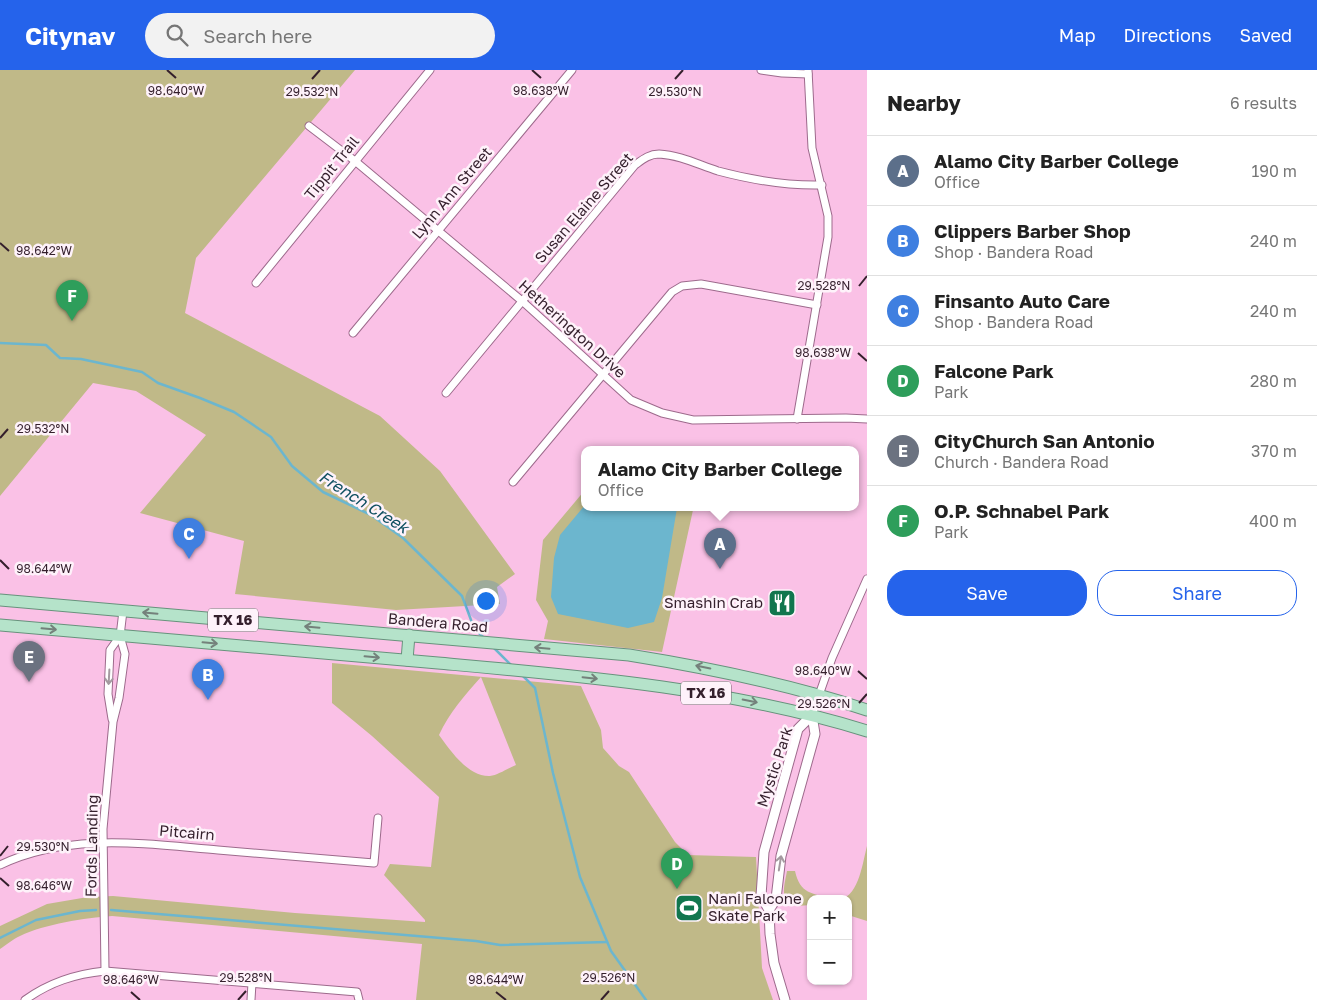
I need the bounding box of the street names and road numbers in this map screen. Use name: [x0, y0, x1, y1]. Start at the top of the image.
street label: Tippit Trail: [300, 132, 362, 203]
street label: Lynn Ann Street: [408, 143, 495, 242]
street label: Susan Elaine Street: [530, 148, 636, 266]
street label: Hetherington Drive: [516, 276, 630, 381]
road number: TX 16: [208, 608, 258, 632]
street label: Bandera Road: [387, 609, 489, 635]
road number: TX 16: [681, 682, 731, 704]
street label: Mystic Park: [753, 724, 796, 809]
street label: Fords Landing: [81, 795, 101, 897]
street label: Pitcairn: [159, 821, 216, 843]

